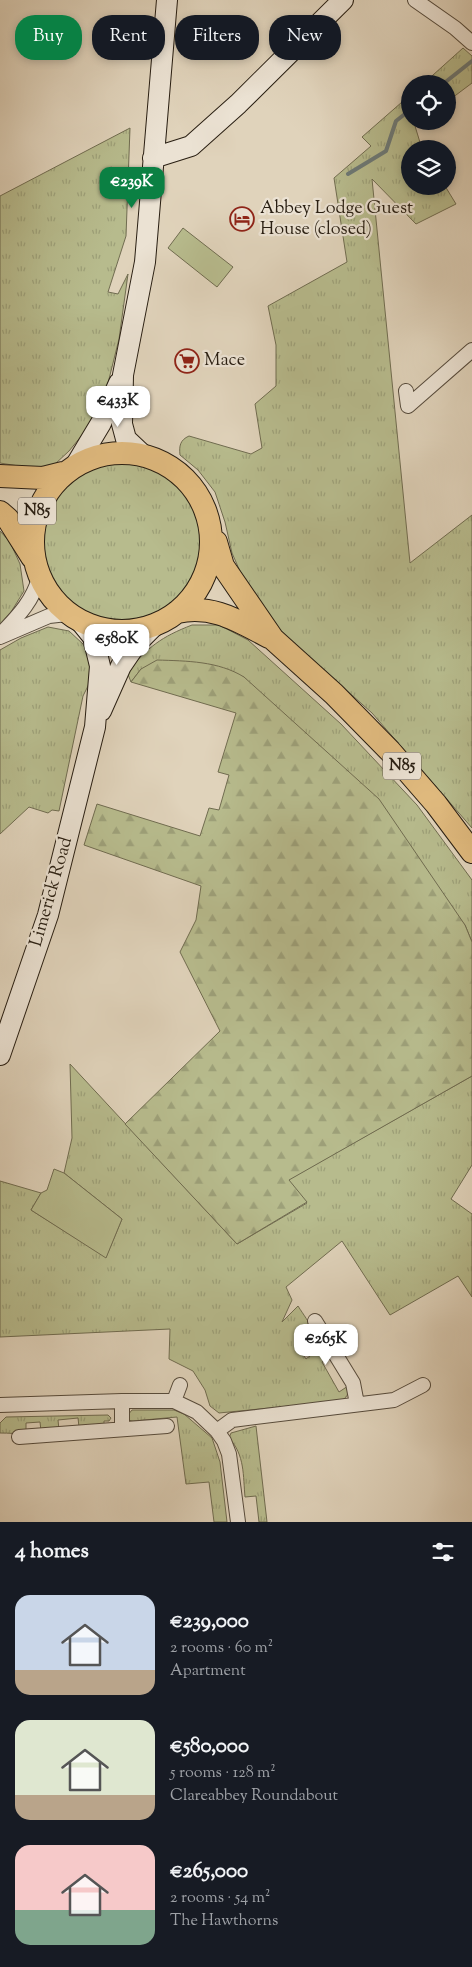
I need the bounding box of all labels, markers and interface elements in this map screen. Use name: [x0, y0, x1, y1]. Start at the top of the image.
chip: Buy: [15, 15, 82, 60]
chip: Rent: [92, 15, 165, 60]
chip: Filters: [175, 15, 259, 60]
chip: New: [269, 15, 341, 60]
map controls: [401, 75, 456, 195]
button: locate: [401, 75, 456, 130]
button: layers: [401, 140, 456, 195]
pin: €239K: [97, 166, 167, 209]
text: €239K: [111, 171, 153, 194]
place label: Abbey Lodge Guest House (closed): [260, 196, 413, 243]
hotel icon: Abbey Lodge Guest House (closed): [229, 206, 255, 232]
supermarket icon: Mace: [174, 348, 200, 374]
place label: Mace: [204, 348, 245, 374]
pin: €433K: [83, 386, 153, 428]
text: €433K: [97, 390, 139, 413]
road number: N85: [18, 498, 56, 524]
pin: €580K: [82, 624, 152, 666]
text: €580K: [95, 628, 139, 651]
road number: N85: [383, 752, 421, 779]
street label: Limerick Road: [24, 834, 80, 950]
pin: €265K: [291, 1324, 361, 1366]
text: €265K: [305, 1328, 347, 1351]
text: 4 homes: [15, 1537, 89, 1567]
icon: filters: [429, 1538, 457, 1566]
text: €239,000: [170, 1607, 249, 1637]
icon: home: [55, 1615, 115, 1675]
text: 2 rooms · 60 m²: [170, 1637, 273, 1660]
text: Apartment: [170, 1660, 246, 1683]
text: €580,000: [170, 1732, 249, 1762]
icon: home: [55, 1740, 115, 1800]
text: 5 rooms · 128 m²: [170, 1762, 276, 1785]
text: Clareabbey Roundabout: [170, 1785, 338, 1808]
text: €265,000: [170, 1857, 248, 1887]
icon: home: [55, 1865, 115, 1925]
text: 2 rooms · 54 m²: [170, 1887, 270, 1910]
text: The Hawthorns: [170, 1910, 278, 1933]

